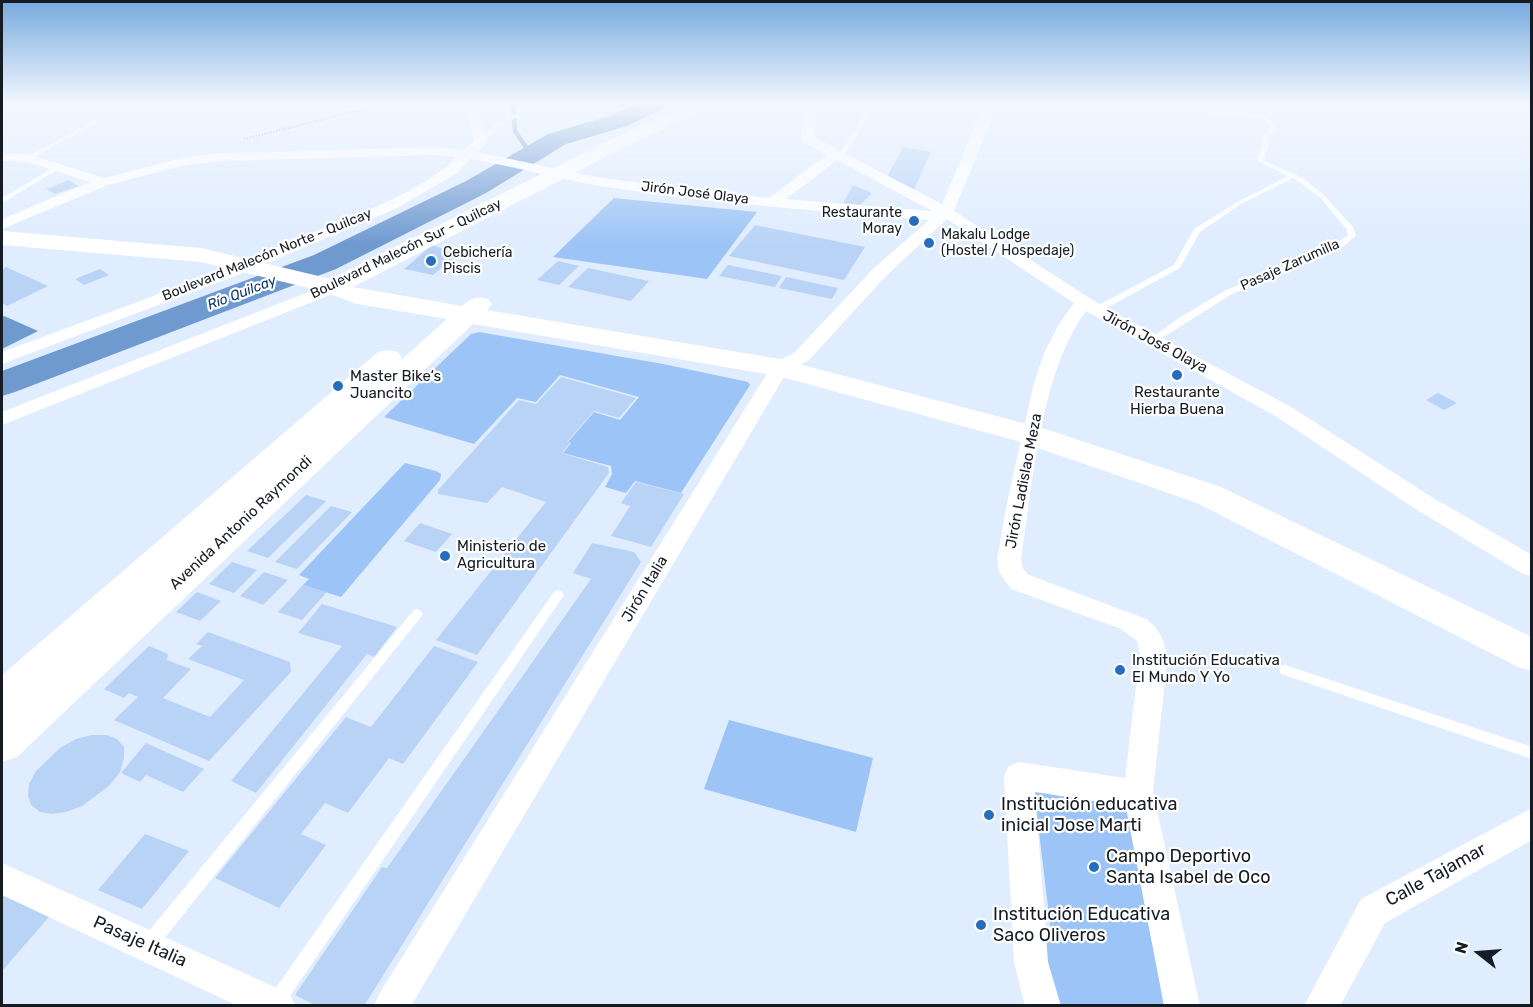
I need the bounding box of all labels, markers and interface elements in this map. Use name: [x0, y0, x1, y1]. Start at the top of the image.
street label: Jirón José Olaya: [640, 178, 750, 208]
street label: Boulevard Malecón Sur - Quilcay: [308, 195, 504, 303]
street label: Boulevard Malecón Norte - Quilcay: [160, 205, 374, 305]
place label: Restaurante Moray: [822, 205, 902, 238]
marker: Restaurante Moray: [907, 214, 921, 228]
place label: Makalu Lodge (Hostel / Hospedaje): [941, 227, 1074, 260]
marker: Makalu Lodge (Hostel / Hospedaje): [922, 236, 936, 250]
street label: Pasaje Zarumilla: [1238, 236, 1342, 294]
place label: Cebichería Piscis: [443, 245, 512, 278]
marker: Cebichería Piscis: [424, 254, 438, 268]
water label: Río Quilcay: [205, 272, 279, 314]
street label: Jirón José Olaya: [1100, 307, 1210, 377]
place label: Master Bike‘s Juancito: [350, 368, 441, 403]
marker: Restaurante Hierba Buena: [1170, 368, 1184, 382]
marker: Master Bike‘s Juancito: [331, 379, 345, 393]
place label: Restaurante Hierba Buena: [1130, 384, 1224, 419]
street label: Jirón Ladislao Meza: [1002, 412, 1046, 550]
street label: Avenida Antonio Raymondi: [166, 452, 316, 594]
place label: Ministerio de Agricultura: [457, 538, 546, 573]
marker: Ministerio de Agricultura: [438, 549, 452, 563]
street label: Jirón Italia: [618, 553, 672, 625]
place label: Institución Educativa El Mundo Y Yo: [1132, 652, 1280, 687]
marker: Institución Educativa El Mundo Y Yo: [1113, 663, 1127, 677]
place label: Institución educativa inicial Jose Marti: [1001, 794, 1178, 836]
marker: Institución educativa inicial Jose Marti: [982, 808, 996, 822]
street label: Calle Tajamar: [1382, 839, 1490, 911]
place label: Campo Deportivo Santa Isabel de Oco: [1106, 846, 1271, 888]
marker: Campo Deportivo Santa Isabel de Oco: [1087, 860, 1101, 874]
place label: Institución Educativa Saco Oliveros: [993, 904, 1170, 946]
street label: Pasaje Italia: [90, 912, 190, 972]
marker: Institución Educativa Saco Oliveros: [974, 918, 988, 932]
north arrow: [1449, 923, 1509, 983]
text: N: [1451, 939, 1472, 956]

